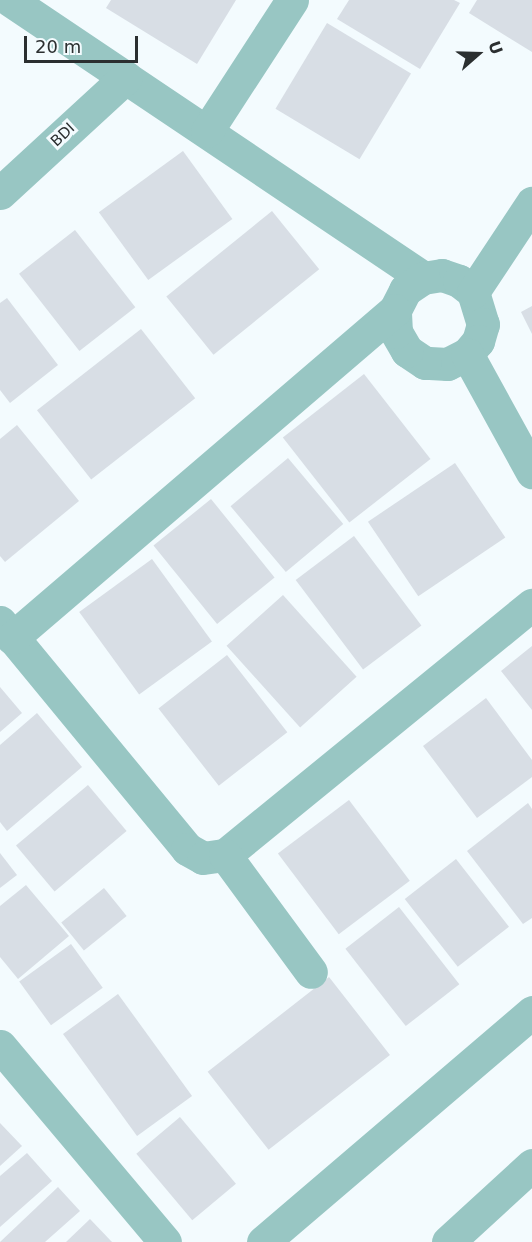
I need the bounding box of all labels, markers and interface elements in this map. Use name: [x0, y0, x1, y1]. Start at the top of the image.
scale bar: [27, 24, 141, 62]
north arrow: [448, 24, 508, 84]
text: 20 m: [35, 36, 81, 57]
text: U: [484, 38, 507, 57]
street label: BDI: [47, 119, 79, 151]

